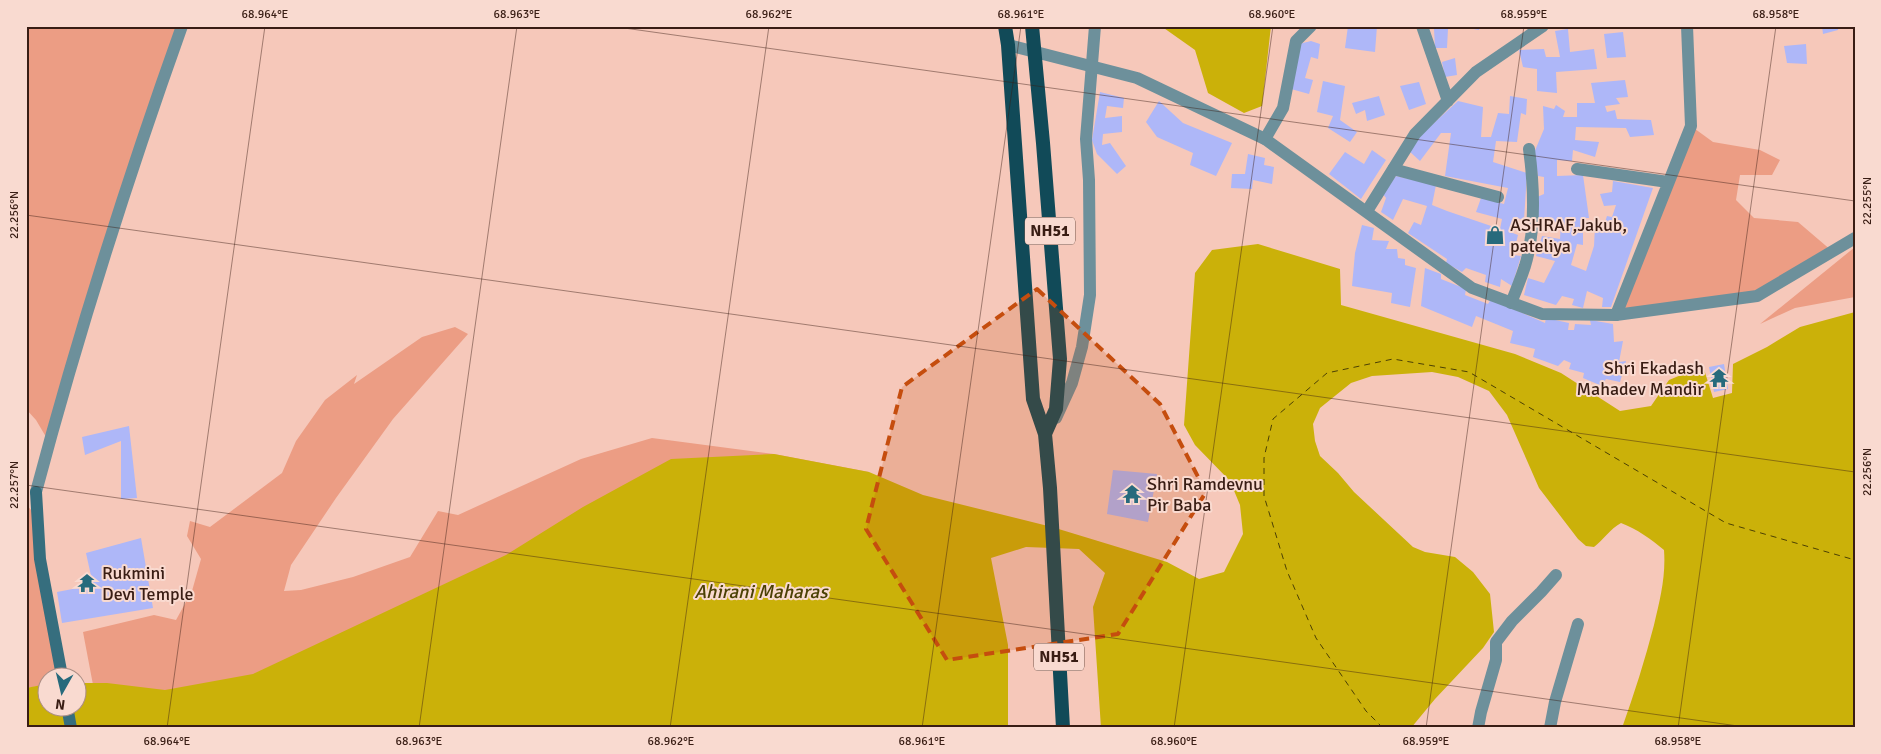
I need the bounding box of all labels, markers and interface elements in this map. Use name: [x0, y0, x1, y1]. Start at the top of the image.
text: 68.964°E: [242, 7, 289, 22]
text: 68.963°E: [494, 7, 541, 22]
text: 68.962°E: [746, 7, 793, 22]
text: 68.961°E: [998, 7, 1045, 22]
text: 68.960°E: [1249, 7, 1296, 22]
text: 68.959°E: [1501, 7, 1548, 22]
text: 68.958°E: [1753, 7, 1800, 22]
text: 22.255°N: [1860, 177, 1875, 225]
text: 22.256°N: [7, 191, 22, 239]
place label: ASHRAF,Jakub, pateliya: [1510, 214, 1627, 257]
road number: NH51: [1025, 218, 1075, 245]
shop icon: ASHRAF,Jakub, pateliya: [1484, 224, 1506, 246]
place label: Shri Ekadash Mahadev Mandir: [1577, 357, 1704, 400]
temple icon: Shri Ekadash Mahadev Mandir: [1708, 367, 1730, 389]
text: 22.256°N: [1860, 448, 1875, 496]
text: 22.257°N: [7, 461, 22, 509]
place label: Shri Ramdevnu Pir Baba: [1147, 473, 1263, 516]
temple icon: Shri Ramdevnu Pir Baba: [1121, 483, 1143, 505]
place label: Rukmini Devi Temple: [102, 562, 194, 605]
temple icon: Rukmini Devi Temple: [76, 572, 98, 594]
water label: Ahirani Maharas: [694, 580, 829, 604]
road number: NH51: [1034, 644, 1084, 670]
north arrow: [38, 666, 88, 716]
text: N: [54, 695, 66, 713]
text: 68.964°E: [144, 734, 191, 749]
text: 68.963°E: [396, 734, 443, 749]
text: 68.962°E: [648, 734, 695, 749]
text: 68.961°E: [899, 734, 946, 749]
text: 68.960°E: [1151, 734, 1198, 749]
text: 68.959°E: [1403, 734, 1450, 749]
text: 68.958°E: [1655, 734, 1702, 749]

